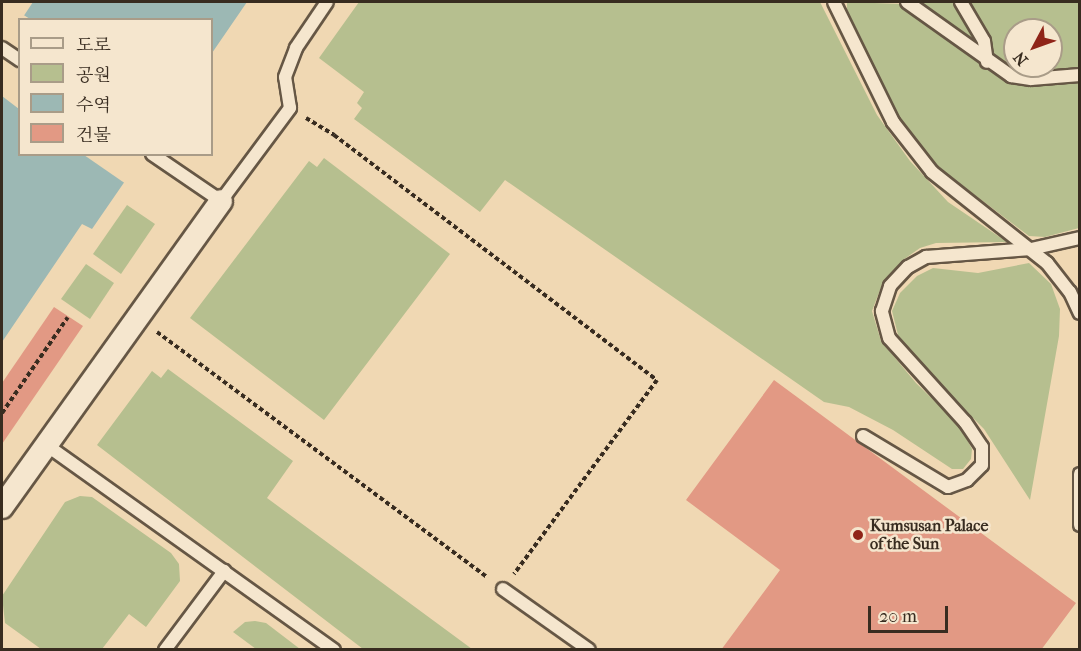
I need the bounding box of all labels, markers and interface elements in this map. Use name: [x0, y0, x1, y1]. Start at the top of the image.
legend: [18, 18, 213, 156]
north arrow: [1003, 18, 1063, 78]
text: 도로: [76, 35, 111, 56]
text: N: [1009, 48, 1032, 70]
text: 공원: [76, 65, 111, 86]
text: 수역: [76, 95, 111, 116]
text: 건물: [76, 125, 111, 146]
place label: Kumsusan Palace of the Sun: [870, 516, 988, 554]
marker: Kumsusan Palace of the Sun: [851, 528, 865, 542]
scale bar: [871, 594, 950, 632]
text: 20 m: [879, 606, 917, 627]

